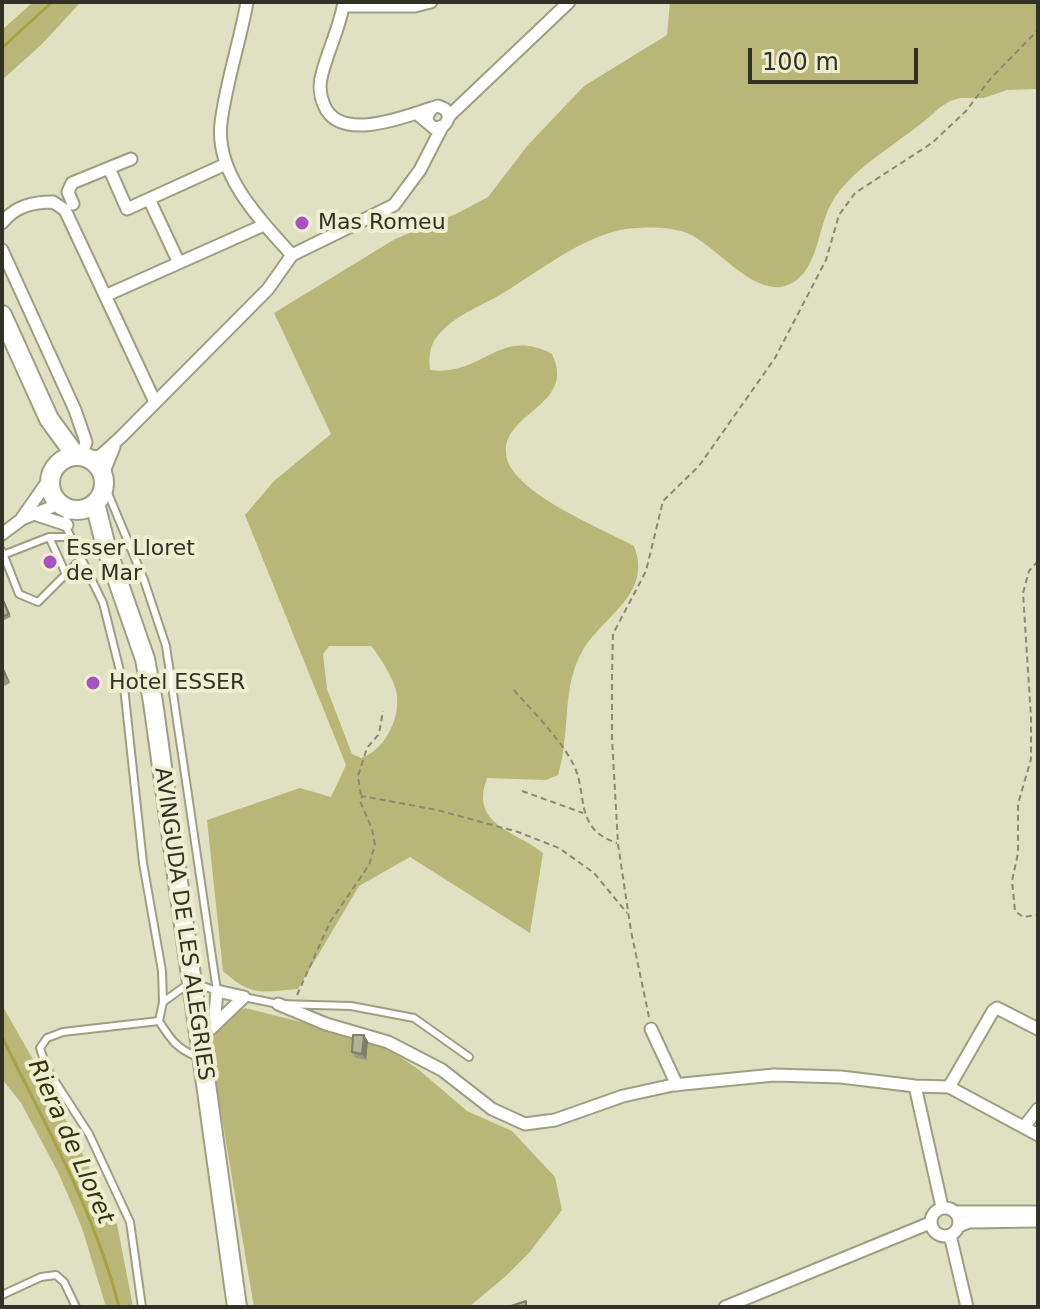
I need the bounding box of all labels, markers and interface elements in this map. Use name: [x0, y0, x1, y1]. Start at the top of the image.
scale bar: [752, 32, 922, 82]
text: 100 m: [762, 48, 839, 76]
place label: Mas Romeu: [318, 210, 446, 236]
marker: Mas Romeu: [293, 214, 311, 232]
place label: Esser Lloret de Mar: [66, 536, 195, 588]
marker: Esser Lloret de Mar: [41, 553, 59, 571]
place label: Hotel ESSER: [109, 670, 245, 696]
marker: Hotel ESSER: [84, 674, 102, 692]
street label: AVINGUDA DE LES ALEGRIES: [148, 766, 218, 1082]
water label: Riera de Lloret: [21, 1055, 119, 1229]

